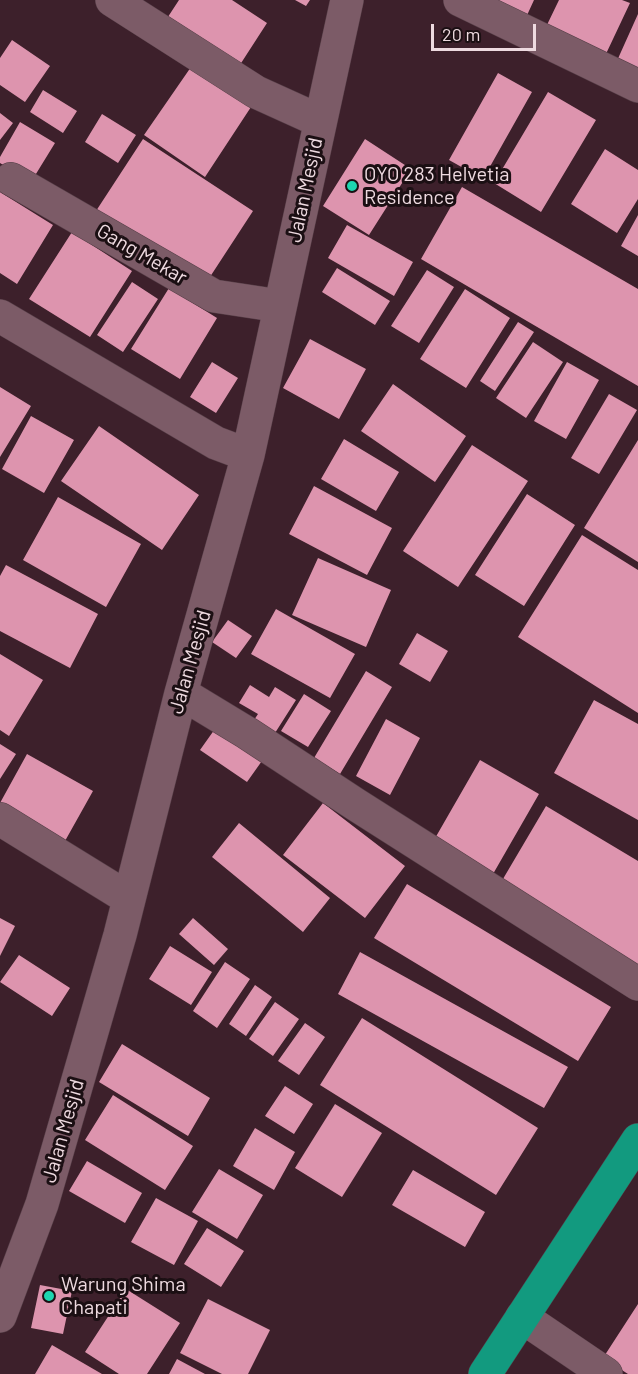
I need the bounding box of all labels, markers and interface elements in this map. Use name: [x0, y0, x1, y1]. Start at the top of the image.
scale bar: [434, 12, 539, 50]
text: 20 m: [442, 23, 480, 45]
street label: Jalan Mesjid: [282, 135, 328, 245]
place label: OYO 283 Helvetia Residence: [364, 162, 510, 209]
marker: OYO 283 Helvetia Residence: [345, 179, 359, 193]
street label: Gang Mekar: [93, 219, 191, 289]
street label: Jalan Mesjid: [164, 607, 216, 717]
street label: Jalan Mesjid: [37, 1076, 89, 1186]
place label: Warung Shima Chapati: [61, 1272, 186, 1319]
marker: Warung Shima Chapati: [42, 1289, 56, 1303]

